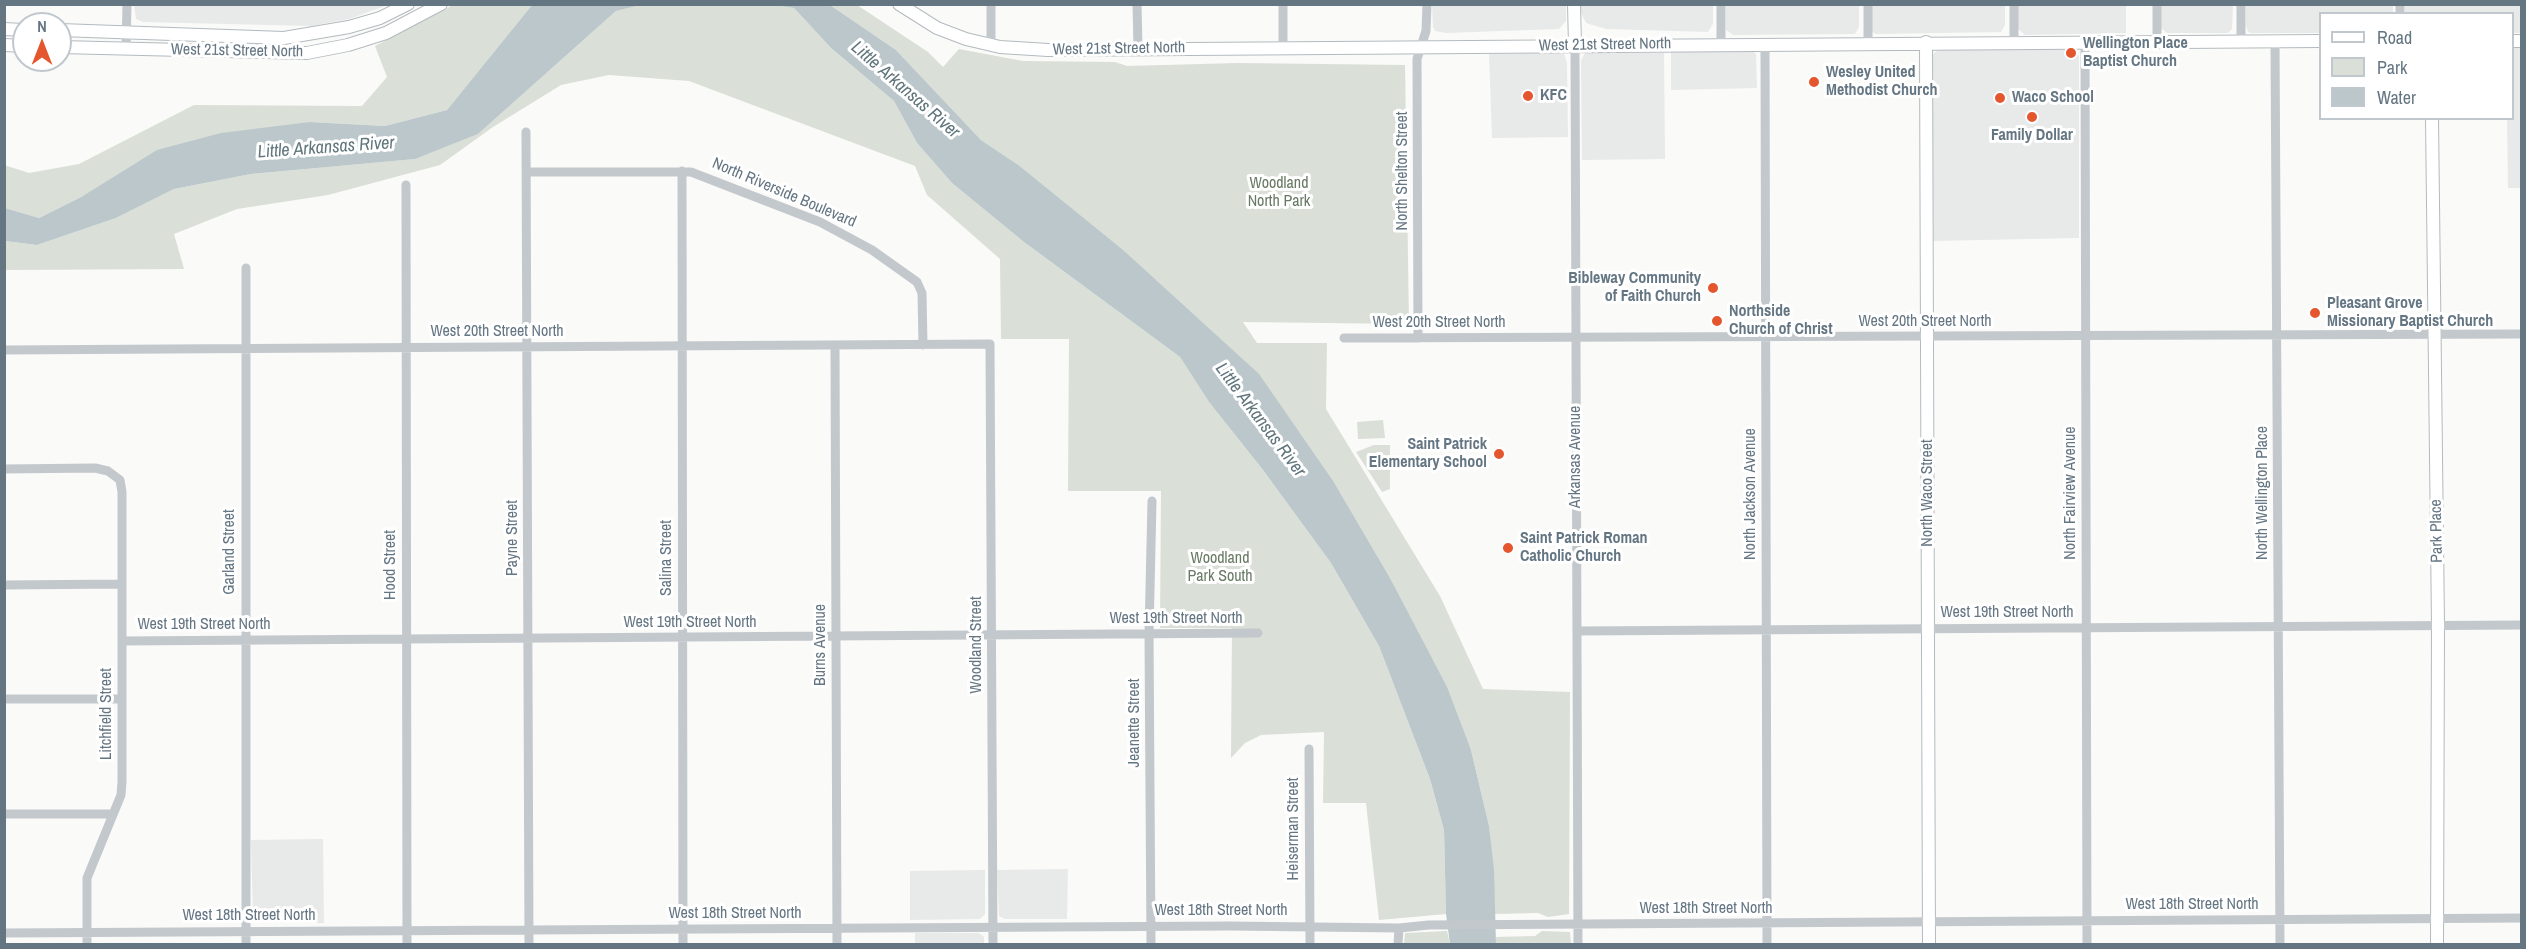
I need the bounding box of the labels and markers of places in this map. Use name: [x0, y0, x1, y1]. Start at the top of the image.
place label: Wellington Place Baptist Church: [2083, 34, 2188, 72]
marker: Wellington Place Baptist Church: [2064, 46, 2078, 60]
place label: Wesley United Methodist Church: [1826, 63, 1938, 101]
marker: Wesley United Methodist Church: [1807, 75, 1821, 89]
place label: KFC: [1540, 86, 1567, 106]
place label: Waco School: [2012, 88, 2094, 108]
marker: KFC: [1521, 89, 1535, 103]
marker: Waco School: [1993, 91, 2007, 105]
marker: Family Dollar: [2025, 110, 2039, 124]
place label: Family Dollar: [1991, 126, 2073, 146]
place label: Bibleway Community of Faith Church: [1568, 269, 1701, 307]
marker: Bibleway Community of Faith Church: [1706, 281, 1720, 295]
place label: Pleasant Grove Missionary Baptist Church: [2327, 294, 2493, 332]
place label: Northside Church of Christ: [1729, 302, 1833, 340]
marker: Pleasant Grove Missionary Baptist Church: [2308, 306, 2322, 320]
marker: Northside Church of Christ: [1710, 314, 1724, 328]
place label: Saint Patrick Elementary School: [1369, 435, 1487, 473]
marker: Saint Patrick Elementary School: [1492, 447, 1506, 461]
place label: Saint Patrick Roman Catholic Church: [1520, 529, 1648, 567]
marker: Saint Patrick Roman Catholic Church: [1501, 541, 1515, 555]

